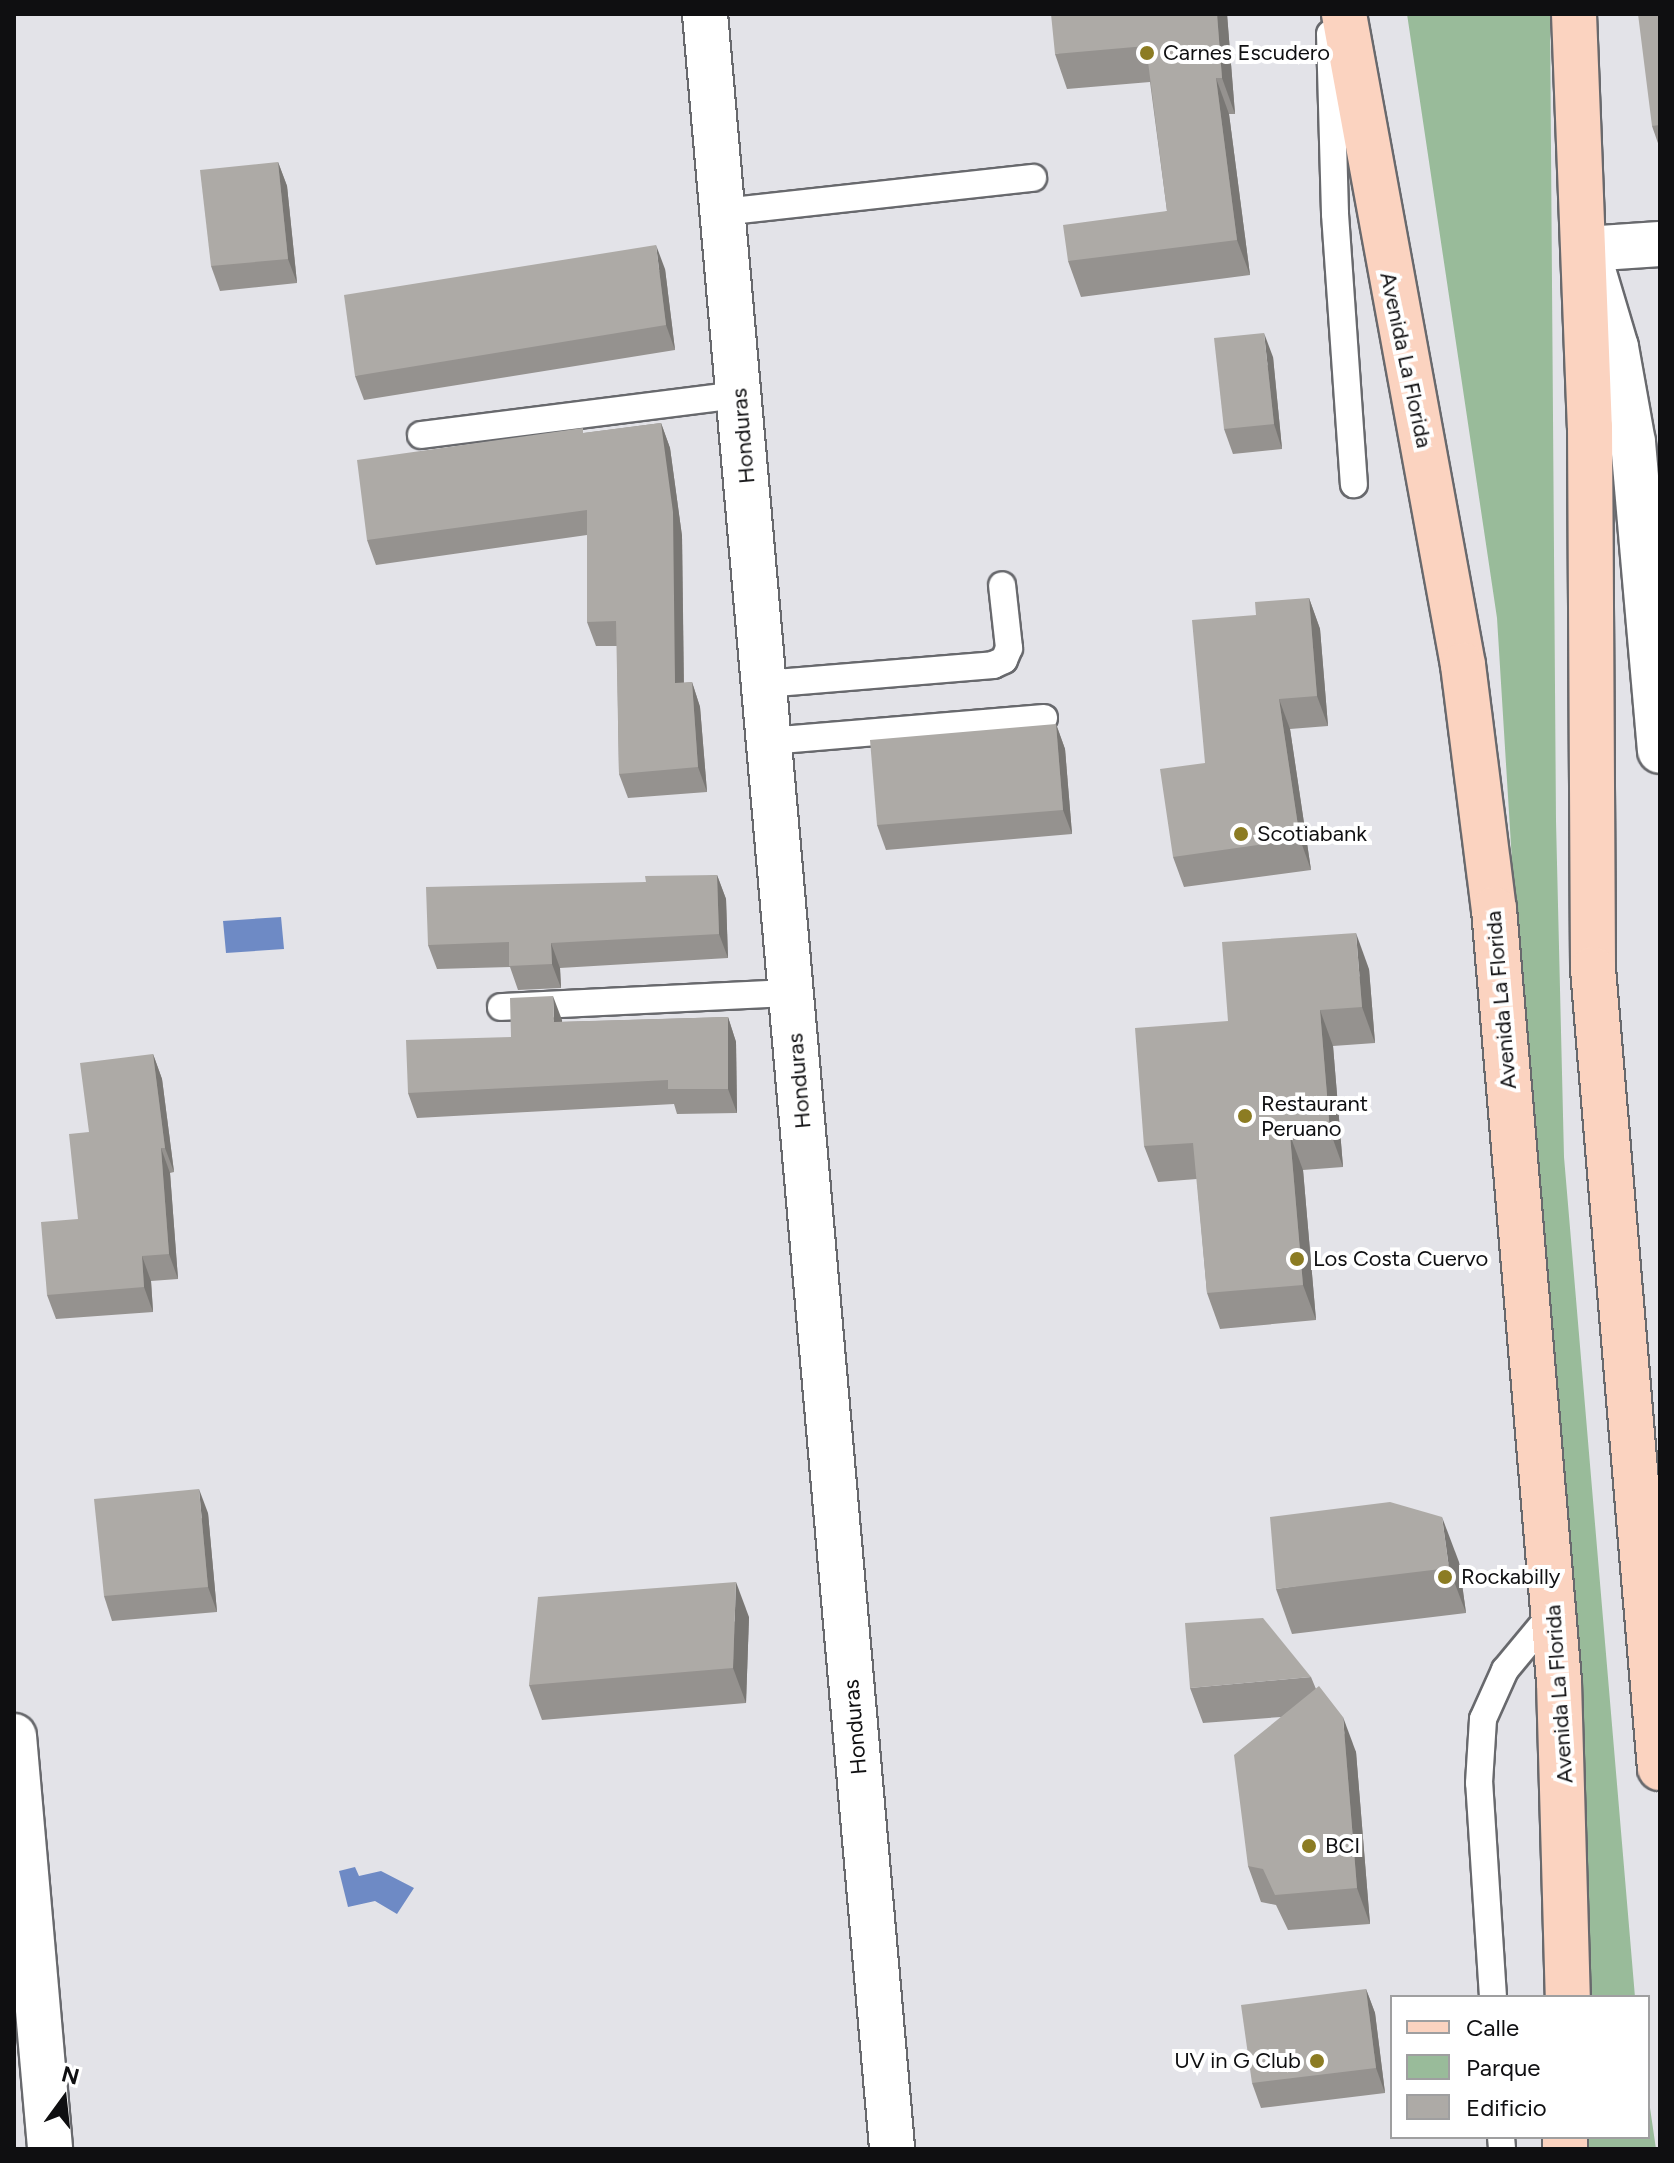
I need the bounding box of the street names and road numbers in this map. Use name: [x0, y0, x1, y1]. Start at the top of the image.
street label: Avenida La Florida: [1374, 270, 1438, 450]
street label: Honduras: [726, 387, 760, 485]
street label: Avenida La Florida: [1480, 910, 1522, 1090]
street label: Honduras: [782, 1032, 816, 1130]
street label: Avenida La Florida: [1540, 1604, 1578, 1784]
street label: Honduras: [838, 1678, 872, 1776]

